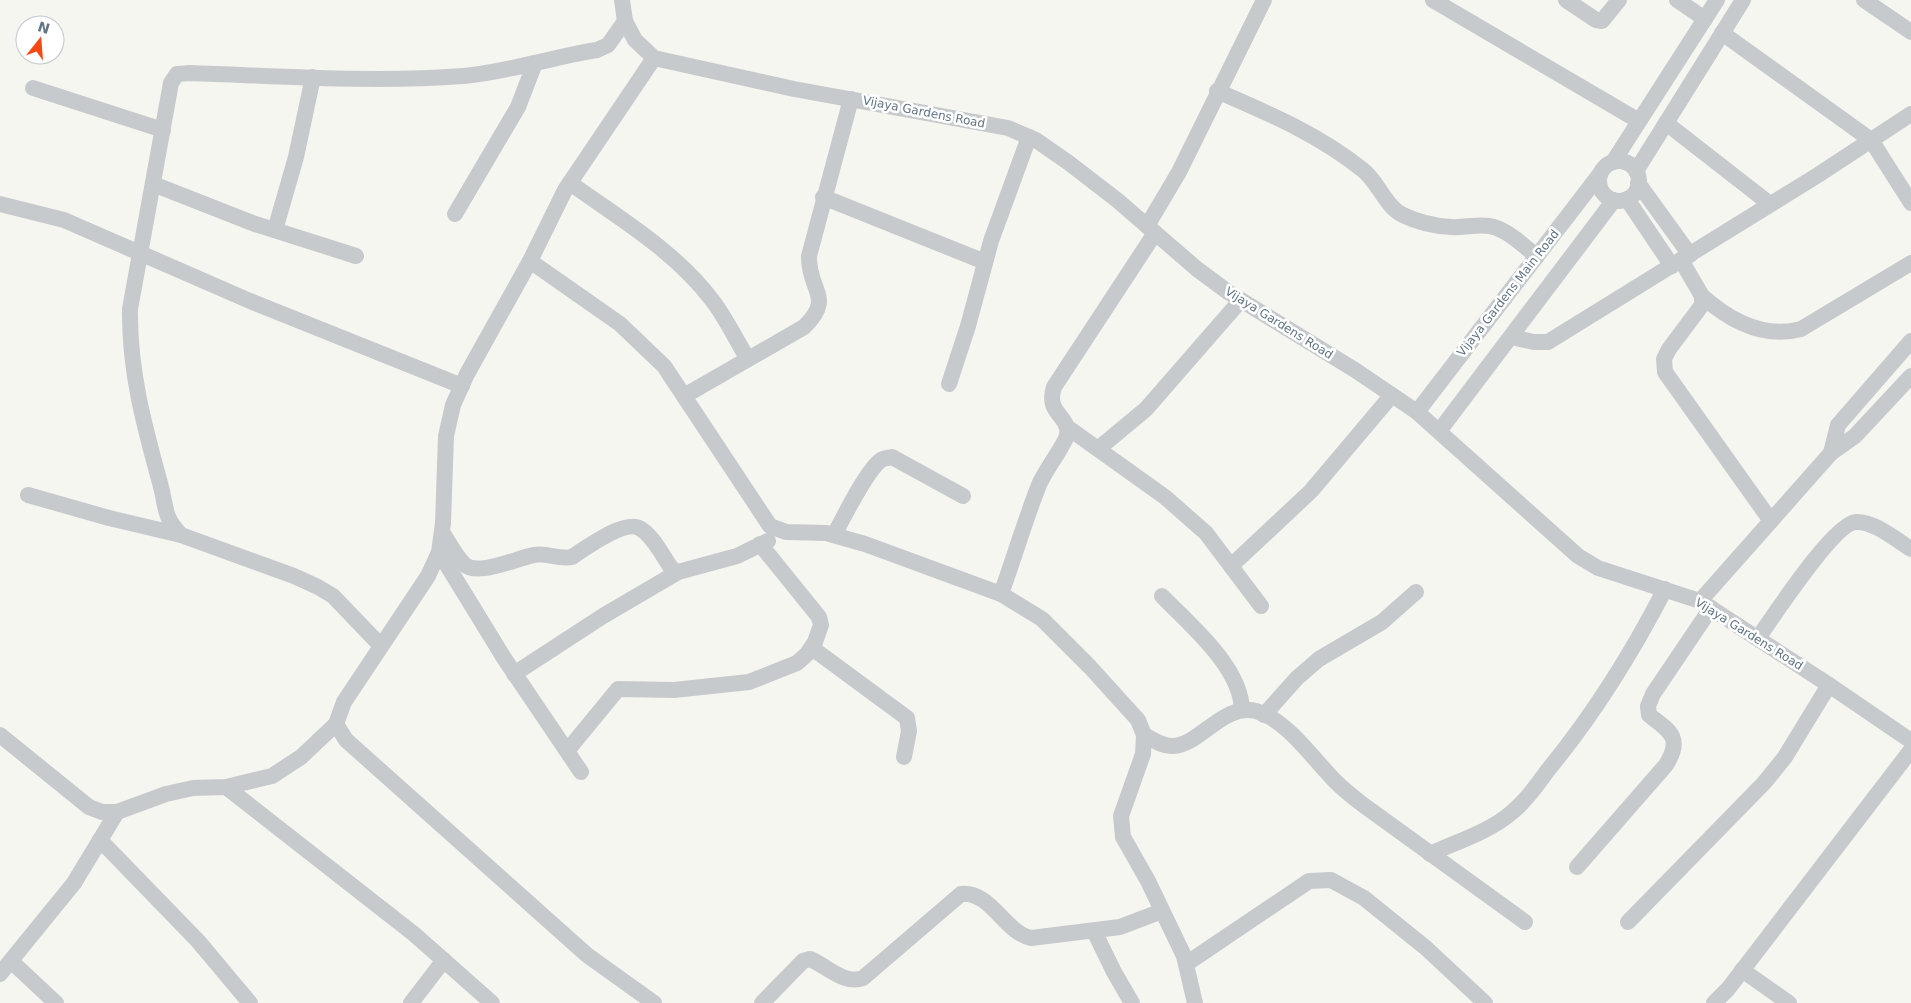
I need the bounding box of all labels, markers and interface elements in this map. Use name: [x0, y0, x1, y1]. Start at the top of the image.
north arrow: [15, 15, 65, 65]
text: N: [36, 18, 52, 37]
street label: Vijaya Gardens Road: [862, 93, 986, 131]
street label: Vijaya Gardens Main Road: [1454, 227, 1562, 359]
street label: Vijaya Gardens Road: [1223, 284, 1335, 362]
street label: Vijaya Gardens Road: [1693, 595, 1805, 673]

